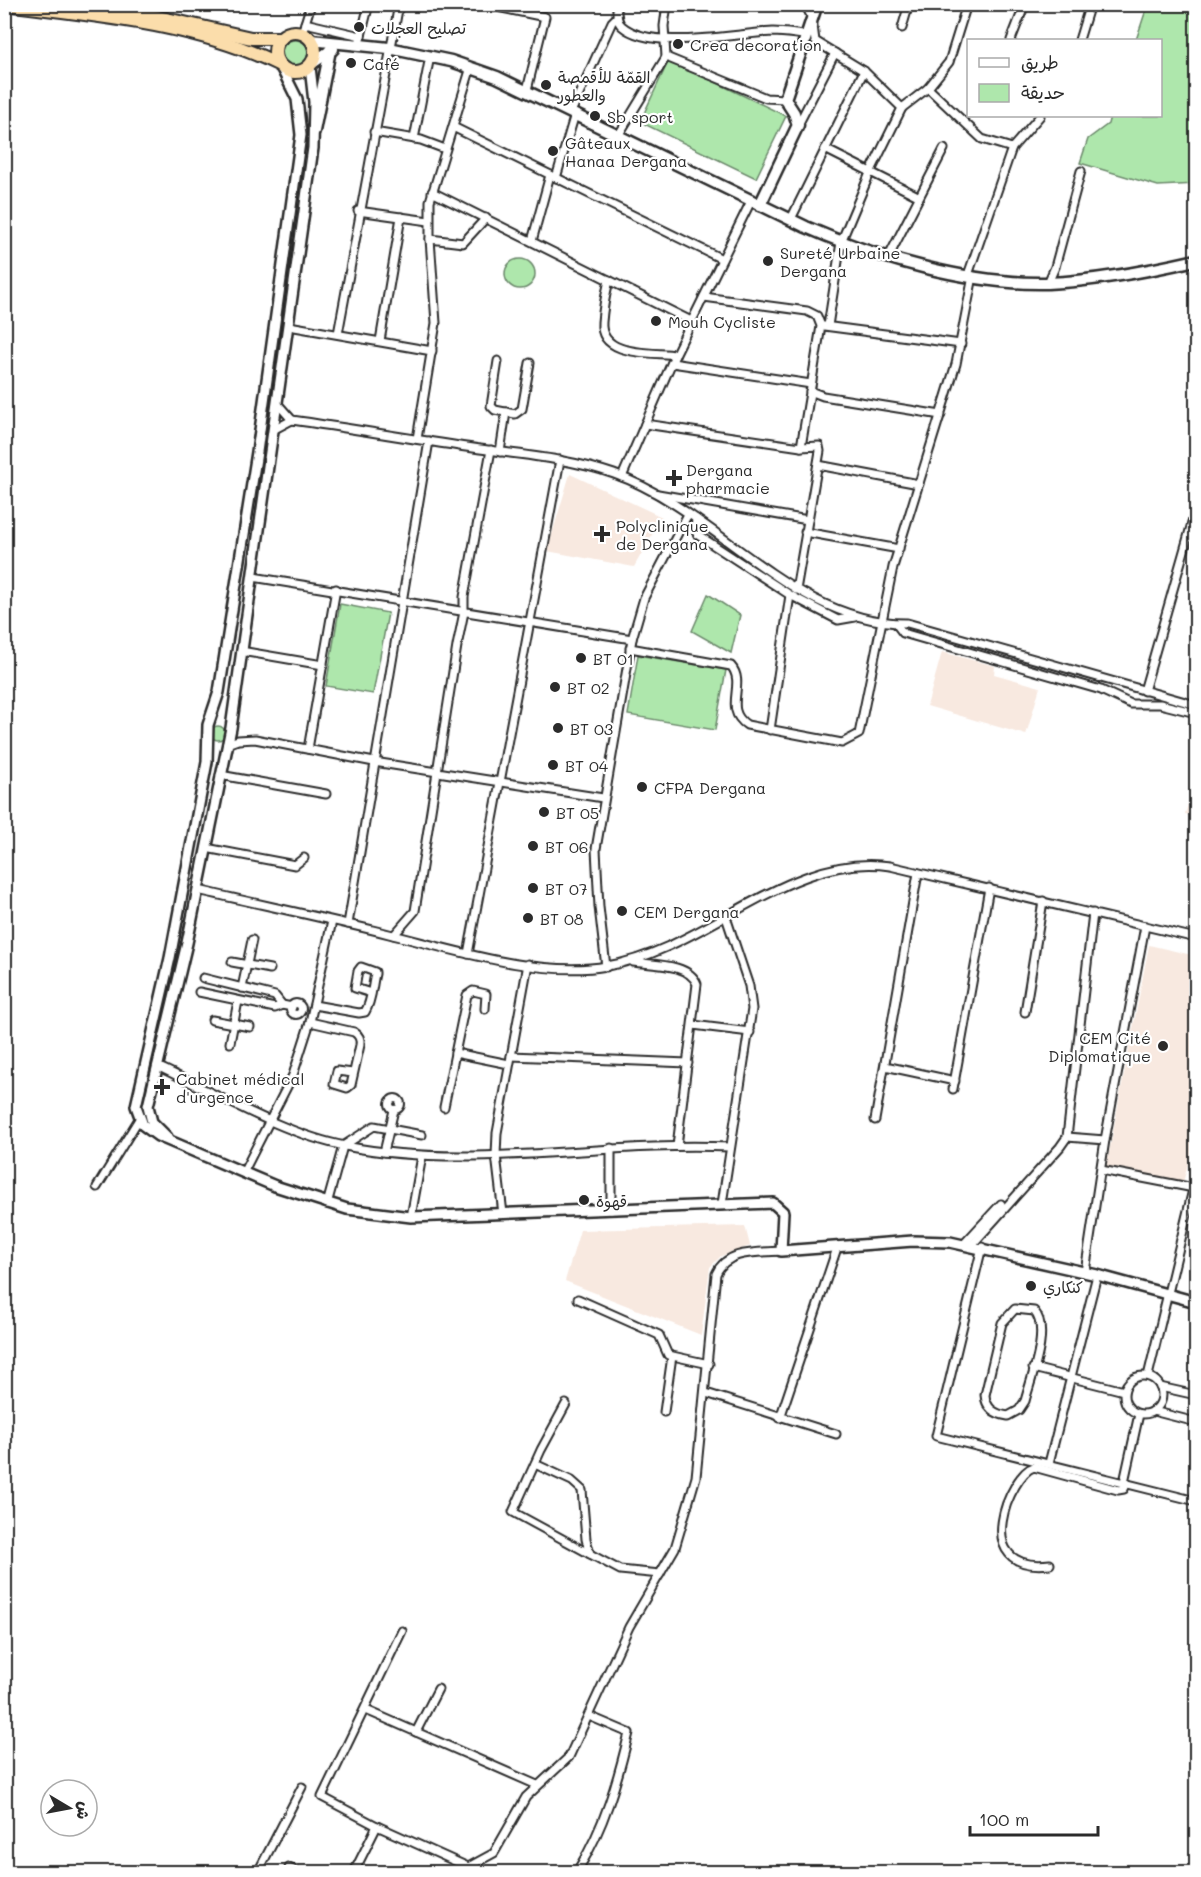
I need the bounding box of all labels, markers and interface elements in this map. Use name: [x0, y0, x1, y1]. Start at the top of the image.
place label: تصليح العجلات: [371, 17, 466, 39]
marker: تصليح العجلات: [352, 20, 366, 34]
place label: Crea decoration: [690, 34, 822, 55]
marker: Crea decoration: [671, 37, 685, 51]
legend: [967, 39, 1162, 117]
text: طريق: [1021, 50, 1059, 74]
place label: Café: [363, 53, 400, 74]
marker: Café: [344, 56, 358, 70]
place label: القمّة للأقمصة والعطور: [556, 66, 651, 106]
marker: القمّة للأقمصة والعطور: [539, 78, 553, 92]
text: حديقة: [1021, 80, 1065, 104]
place label: Sb sport: [607, 106, 674, 127]
marker: Sb sport: [588, 109, 602, 123]
place label: Gâteaux Hanaa Dergana: [565, 132, 687, 171]
marker: Gâteaux Hanaa Dergana: [546, 144, 560, 158]
place label: Sureté Urbaine Dergana: [780, 242, 900, 281]
marker: Sureté Urbaine Dergana: [761, 254, 775, 268]
place label: Mouh Cycliste: [668, 311, 776, 332]
marker: Mouh Cycliste: [649, 314, 663, 328]
place label: Dergana pharmacie: [686, 459, 770, 498]
marker: Dergana pharmacie: [667, 471, 681, 485]
place label: Polyclinique de Dergana: [616, 515, 709, 554]
marker: Polyclinique de Dergana: [593, 525, 611, 543]
place label: BT 01: [593, 648, 634, 669]
marker: BT 01: [574, 651, 588, 665]
place label: BT 02: [567, 677, 610, 698]
marker: BT 02: [548, 680, 562, 694]
place label: BT 03: [570, 718, 613, 739]
marker: BT 03: [551, 721, 565, 735]
place label: BT 04: [565, 755, 609, 776]
marker: BT 04: [546, 758, 560, 772]
place label: CFPA Dergana: [654, 777, 766, 798]
marker: CFPA Dergana: [635, 780, 649, 794]
place label: BT 05: [556, 802, 599, 823]
marker: BT 05: [537, 805, 551, 819]
place label: BT 06: [545, 836, 589, 857]
marker: BT 06: [526, 839, 540, 853]
place label: BT 07: [545, 878, 588, 899]
marker: BT 07: [526, 881, 540, 895]
place label: CEM Dergana: [634, 901, 740, 922]
marker: CEM Dergana: [615, 904, 629, 918]
place label: BT 08: [540, 908, 584, 929]
marker: BT 08: [521, 911, 535, 925]
place label: CEM Cité Diplomatique: [1048, 1027, 1151, 1066]
marker: CEM Cité Diplomatique: [1156, 1039, 1170, 1053]
place label: Cabinet médical d'urgence: [176, 1068, 305, 1107]
marker: Cabinet médical d'urgence: [153, 1078, 171, 1096]
place label: قهوة: [596, 1190, 627, 1212]
marker: قهوة: [577, 1193, 591, 1207]
place label: كنكاري: [1043, 1276, 1083, 1299]
marker: كنكاري: [1024, 1279, 1038, 1293]
north arrow: [39, 1778, 99, 1838]
scale bar: [970, 1799, 1098, 1837]
text: ش: [72, 1800, 96, 1821]
text: 100 m: [979, 1807, 1029, 1831]

